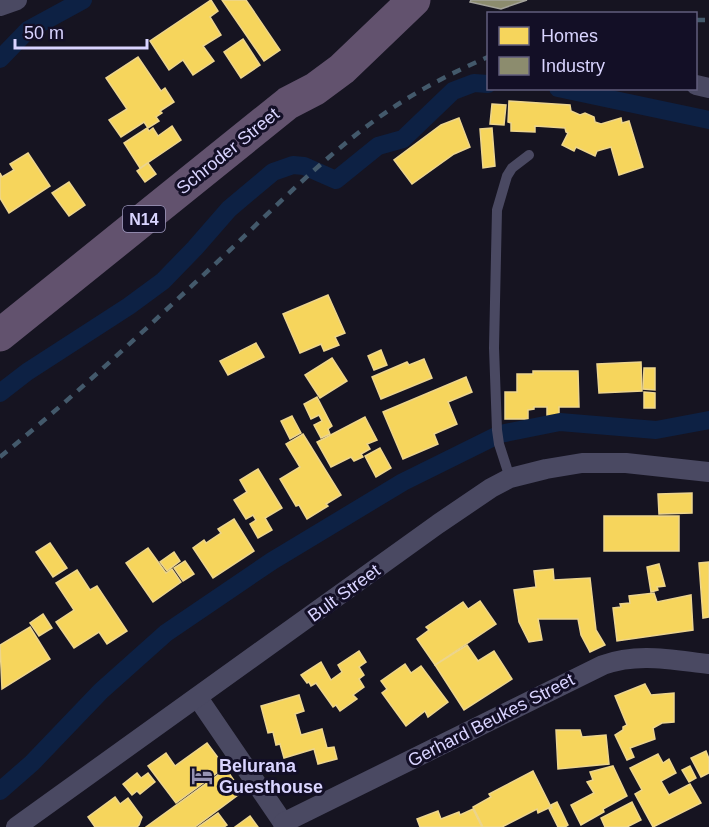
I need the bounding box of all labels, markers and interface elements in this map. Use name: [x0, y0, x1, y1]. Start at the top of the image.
scale bar: [15, 12, 147, 50]
legend: [487, 12, 697, 90]
text: 50 m: [24, 23, 64, 43]
text: Homes: [541, 26, 598, 46]
text: Industry: [541, 56, 605, 76]
street label: Schroder Street: [173, 104, 283, 198]
road number: N14: [123, 206, 165, 232]
street label: Bult Street: [304, 560, 384, 626]
street label: Gerhard Beukes Street: [404, 669, 578, 771]
place label: Belurana Guesthouse: [219, 756, 323, 797]
hotel icon: Belurana Guesthouse: [190, 764, 214, 788]

